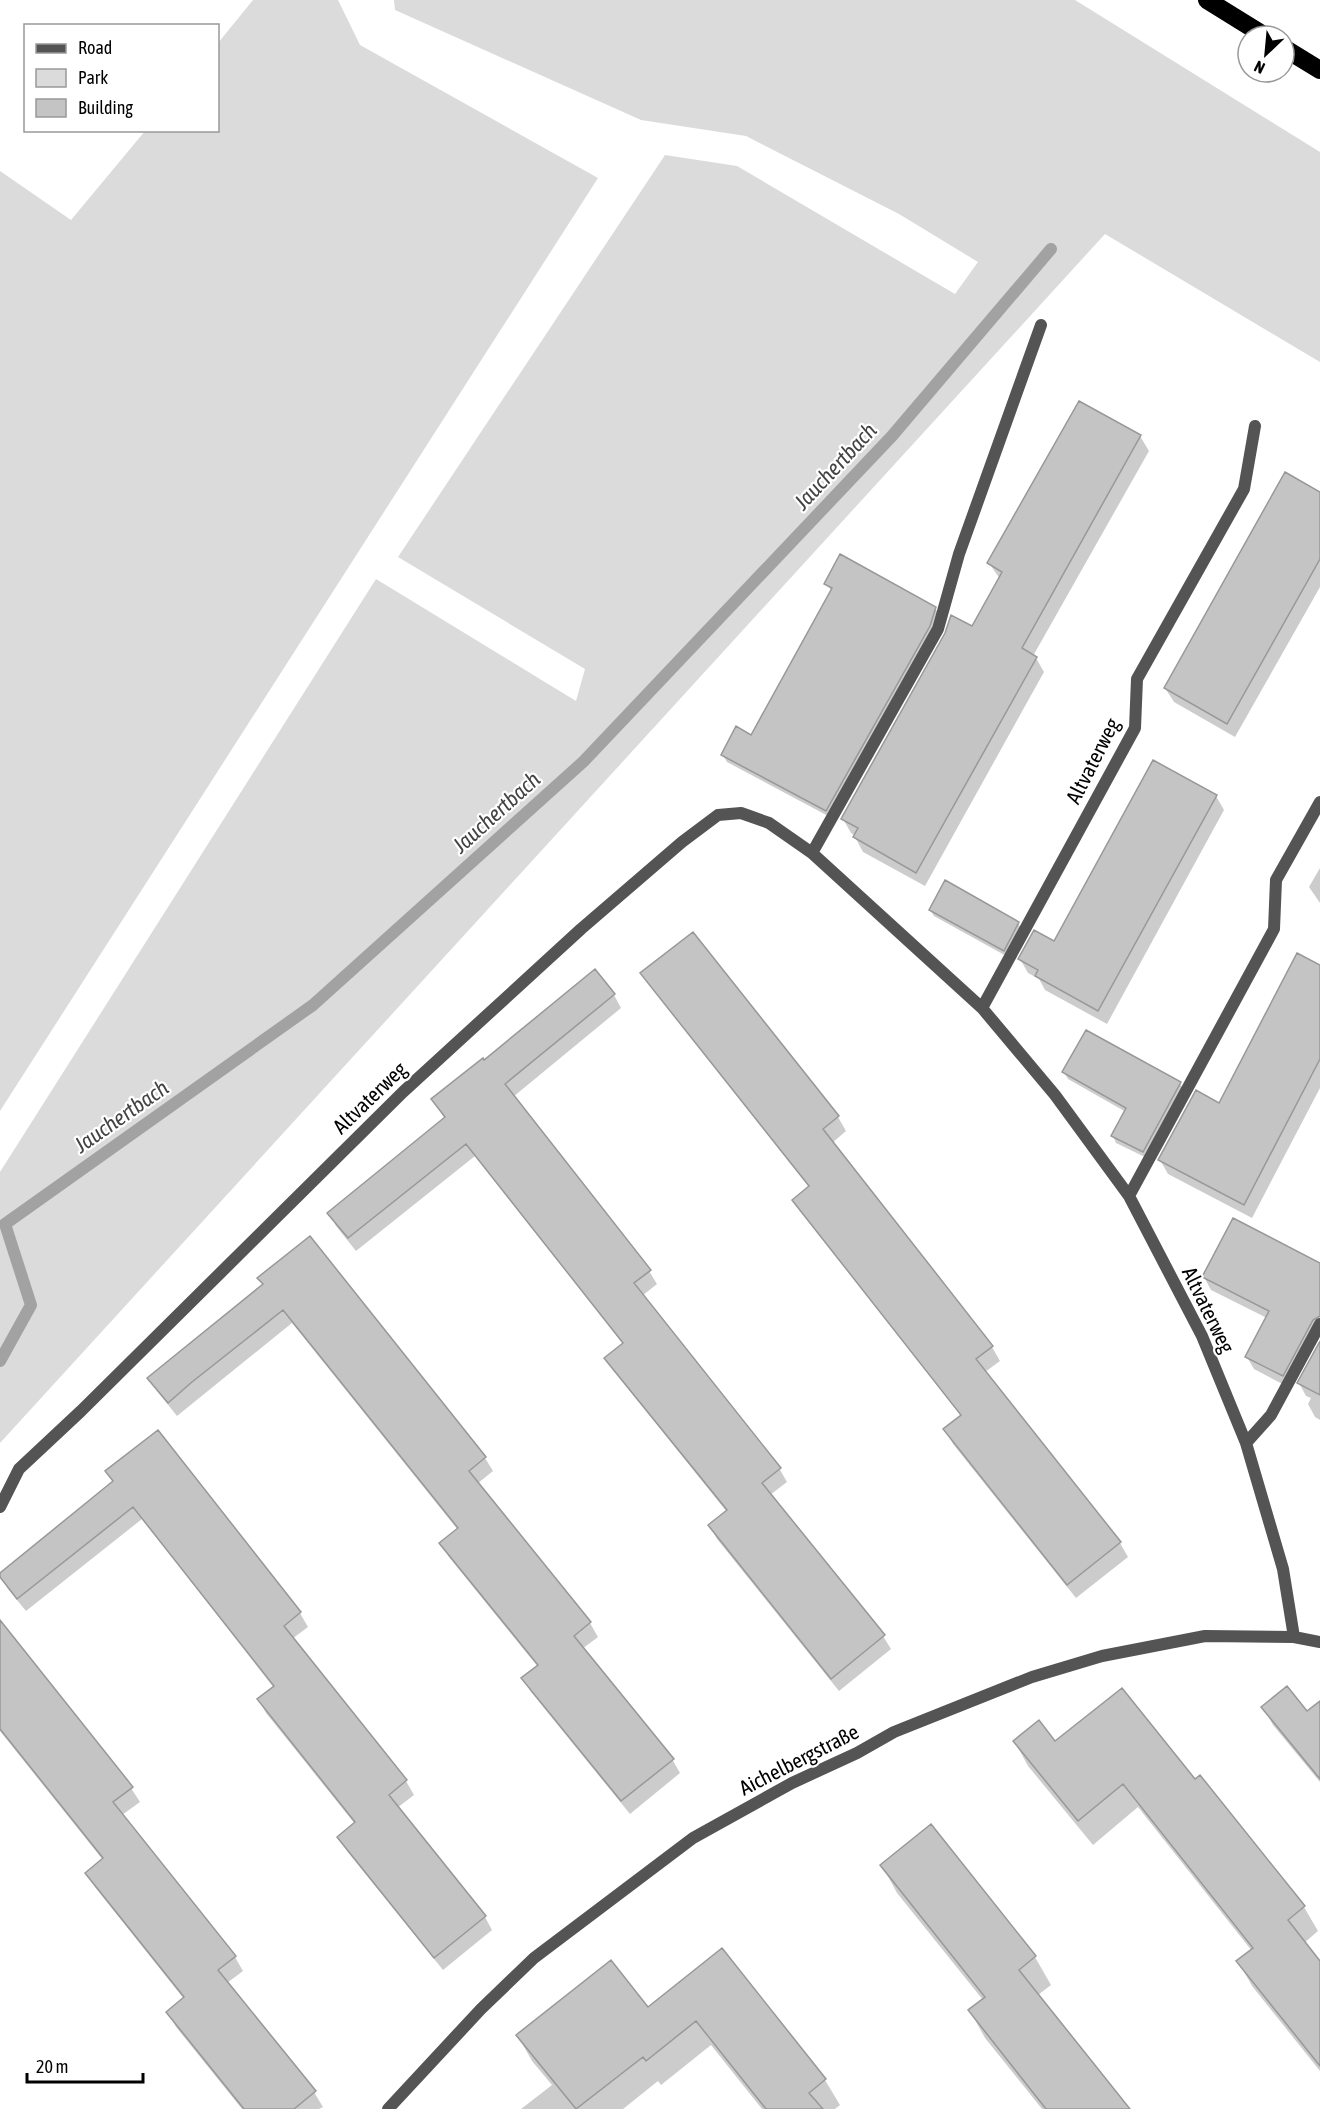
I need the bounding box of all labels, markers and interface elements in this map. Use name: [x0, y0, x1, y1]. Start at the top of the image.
legend: [24, 24, 219, 132]
north arrow: [1236, 24, 1296, 84]
text: Road: [78, 37, 112, 58]
text: N: [1251, 57, 1268, 78]
text: Park: [78, 67, 108, 88]
text: Building: [78, 97, 133, 118]
water label: Jauchertbach: [788, 417, 882, 515]
street label: Altvaterweg: [1060, 714, 1124, 807]
water label: Jauchertbach: [446, 766, 545, 859]
street label: Altvaterweg: [328, 1056, 411, 1138]
water label: Jauchertbach: [68, 1074, 173, 1158]
street label: Altvaterweg: [1178, 1263, 1240, 1356]
street label: Aichelbergstraße: [735, 1719, 862, 1799]
scale bar: [27, 2046, 142, 2084]
text: 20 m: [36, 2056, 68, 2077]

